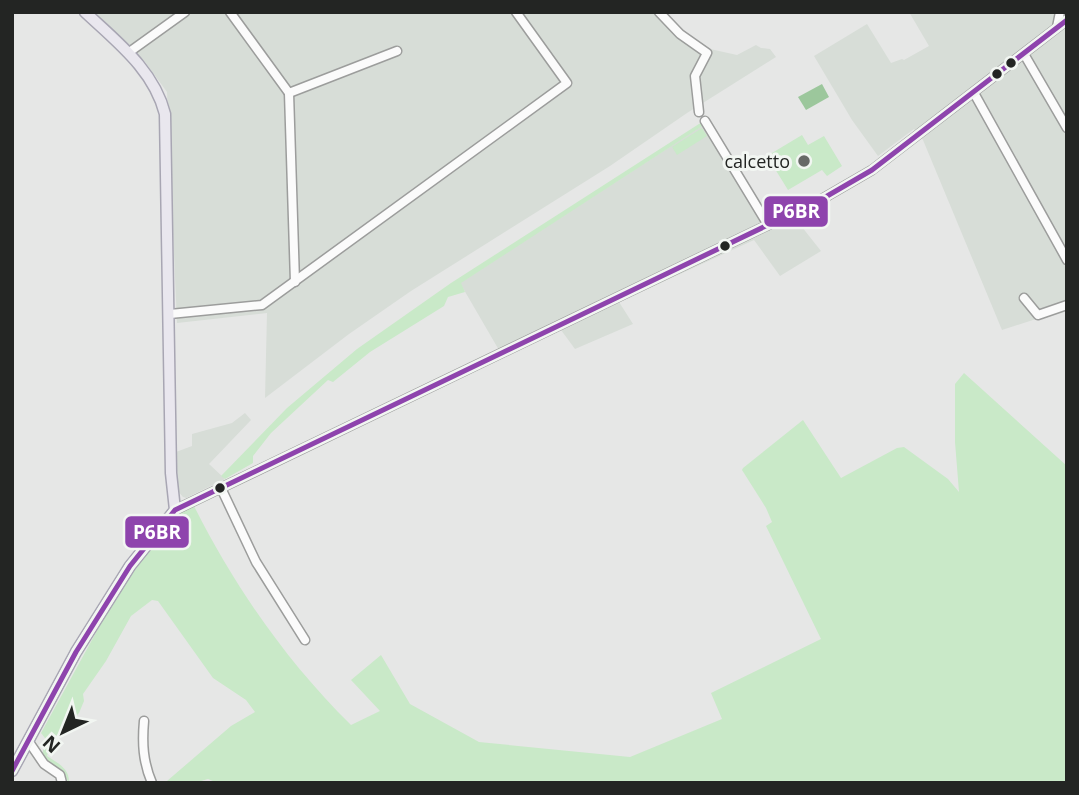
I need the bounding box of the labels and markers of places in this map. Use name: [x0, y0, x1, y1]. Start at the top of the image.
unlabelled marker: [1004, 56, 1018, 70]
unlabelled marker: [990, 67, 1004, 81]
place label: calcetto: [724, 149, 790, 173]
marker: calcetto: [796, 153, 812, 169]
unlabelled marker: [718, 239, 732, 253]
unlabelled marker: [213, 481, 227, 495]

